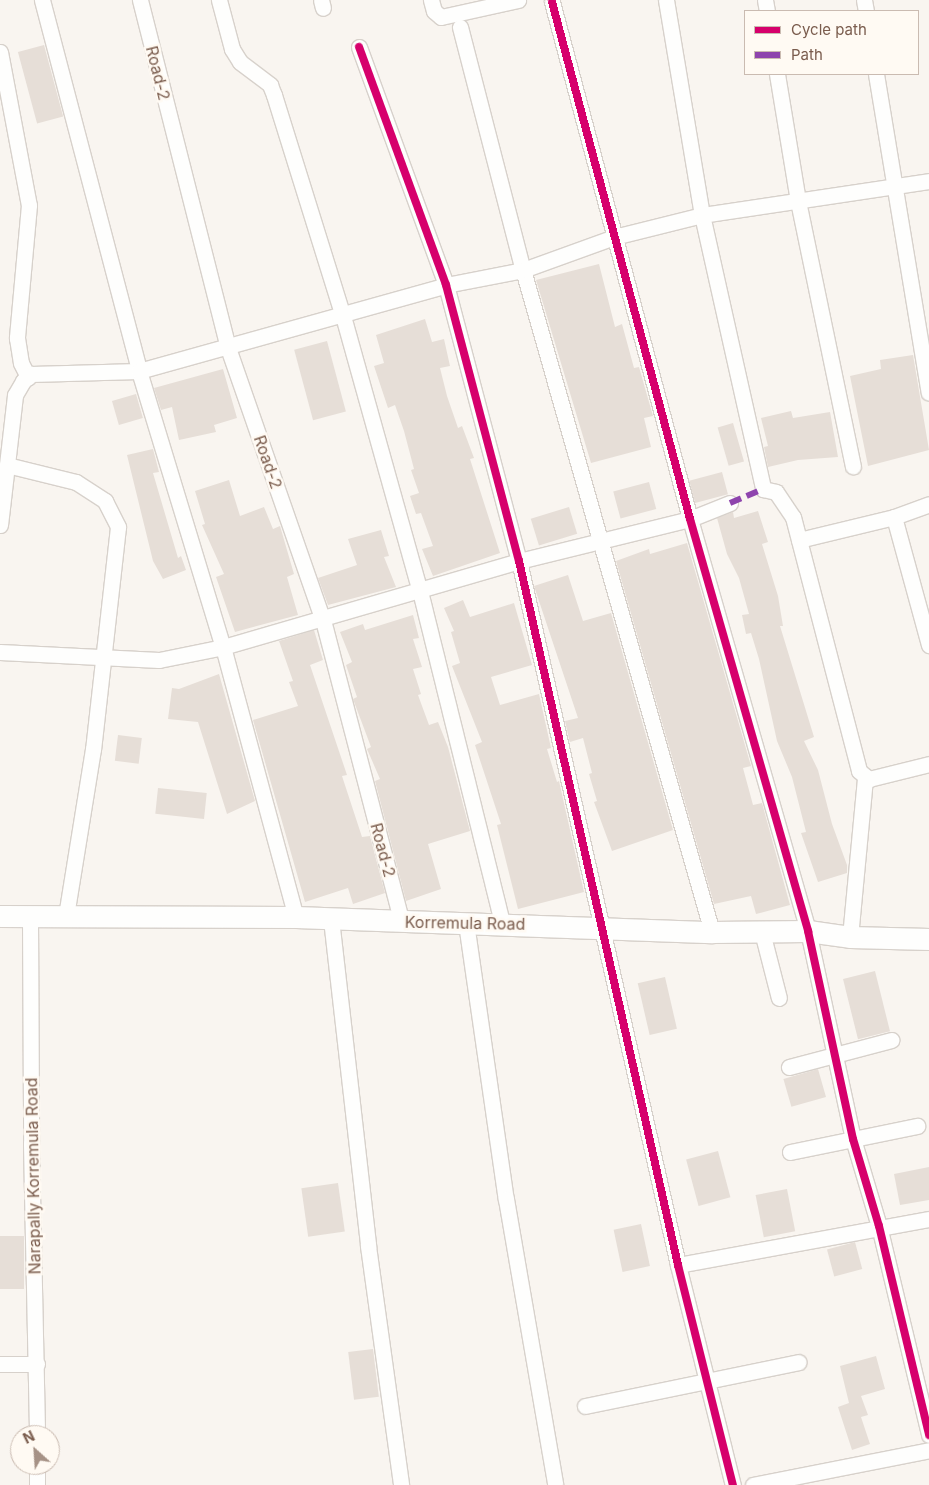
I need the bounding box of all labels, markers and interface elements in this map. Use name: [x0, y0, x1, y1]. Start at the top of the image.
legend: [744, 10, 919, 75]
text: Cycle path: [791, 20, 867, 39]
street label: Road-2: [142, 44, 174, 102]
text: Path: [791, 45, 823, 64]
street label: Road-2: [250, 433, 286, 491]
street label: Road-2: [367, 821, 399, 879]
street label: Korremula Road: [405, 912, 525, 934]
street label: Narapally Korremula Road: [22, 1077, 44, 1275]
north arrow: [10, 1425, 60, 1475]
text: N: [20, 1427, 37, 1447]

